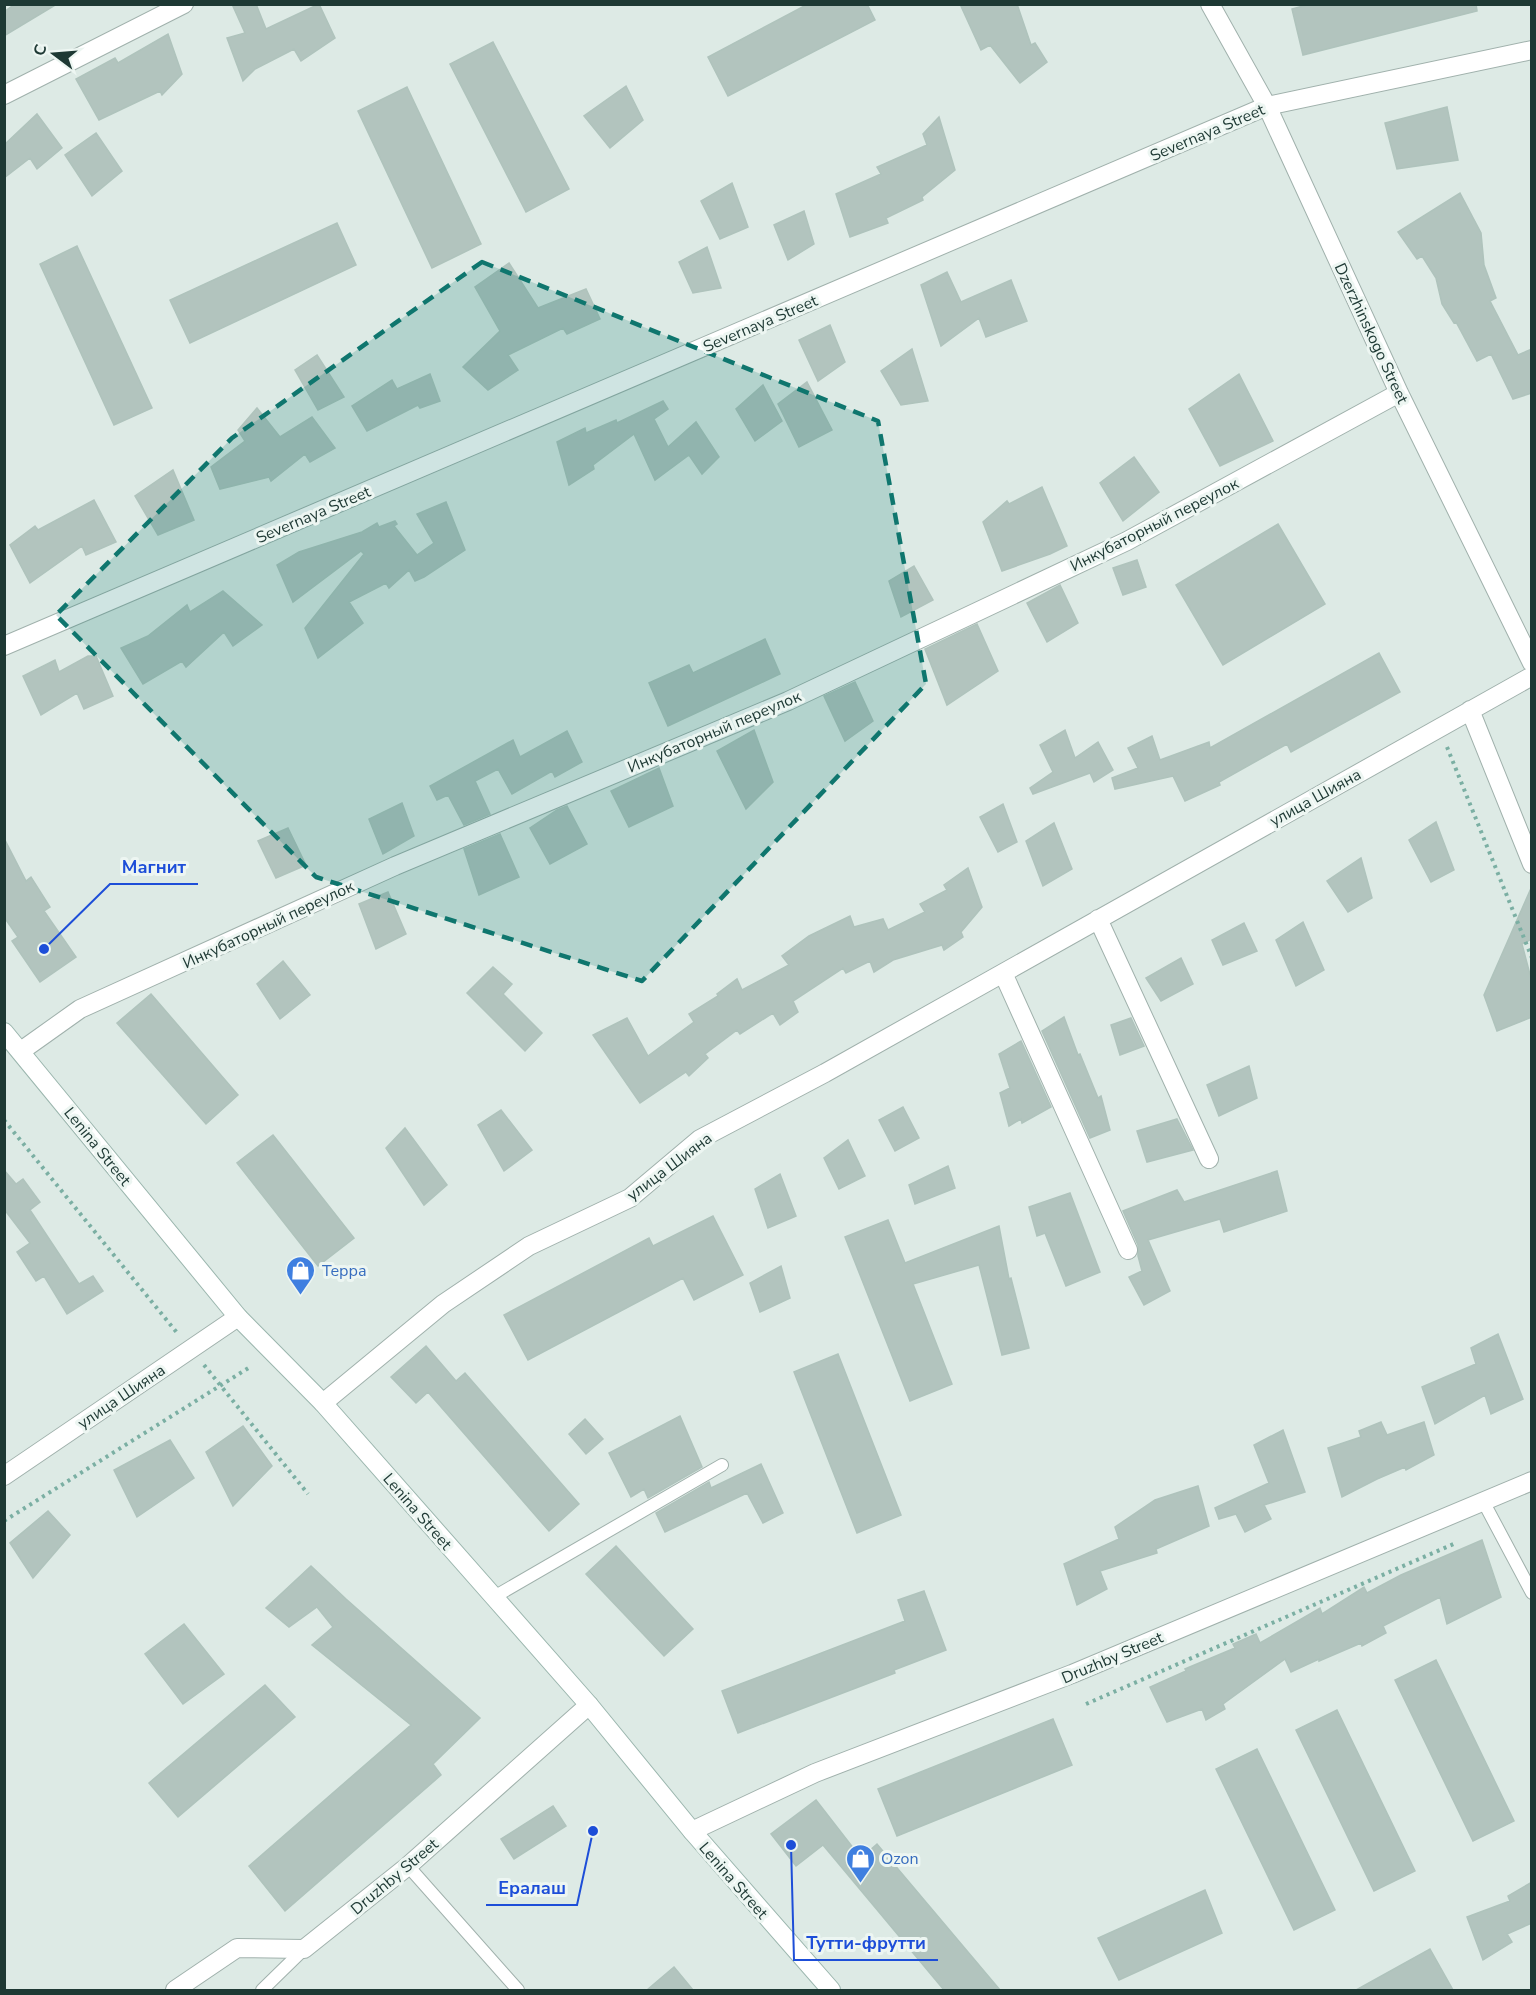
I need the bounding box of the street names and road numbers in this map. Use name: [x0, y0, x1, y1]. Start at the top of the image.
street label: Severnaya Street: [1147, 99, 1268, 167]
street label: Dzerzhinskogo Street: [1329, 259, 1414, 408]
street label: Severnaya Street: [700, 290, 821, 358]
street label: Инкубаторный переулок: [1066, 472, 1243, 577]
street label: Severnaya Street: [253, 481, 374, 549]
street label: Инкубаторный переулок: [624, 685, 805, 778]
street label: улица Шияна: [1266, 764, 1365, 832]
street label: Инкубаторный переулок: [179, 875, 358, 974]
street label: Lenina Street: [59, 1103, 136, 1191]
street label: улица Шияна: [622, 1127, 717, 1206]
street label: улица Шияна: [73, 1359, 170, 1434]
street label: Lenina Street: [378, 1468, 457, 1555]
street label: Druzhby Street: [1058, 1626, 1167, 1689]
street label: Druzhby Street: [346, 1833, 443, 1920]
street label: Lenina Street: [694, 1837, 773, 1924]

